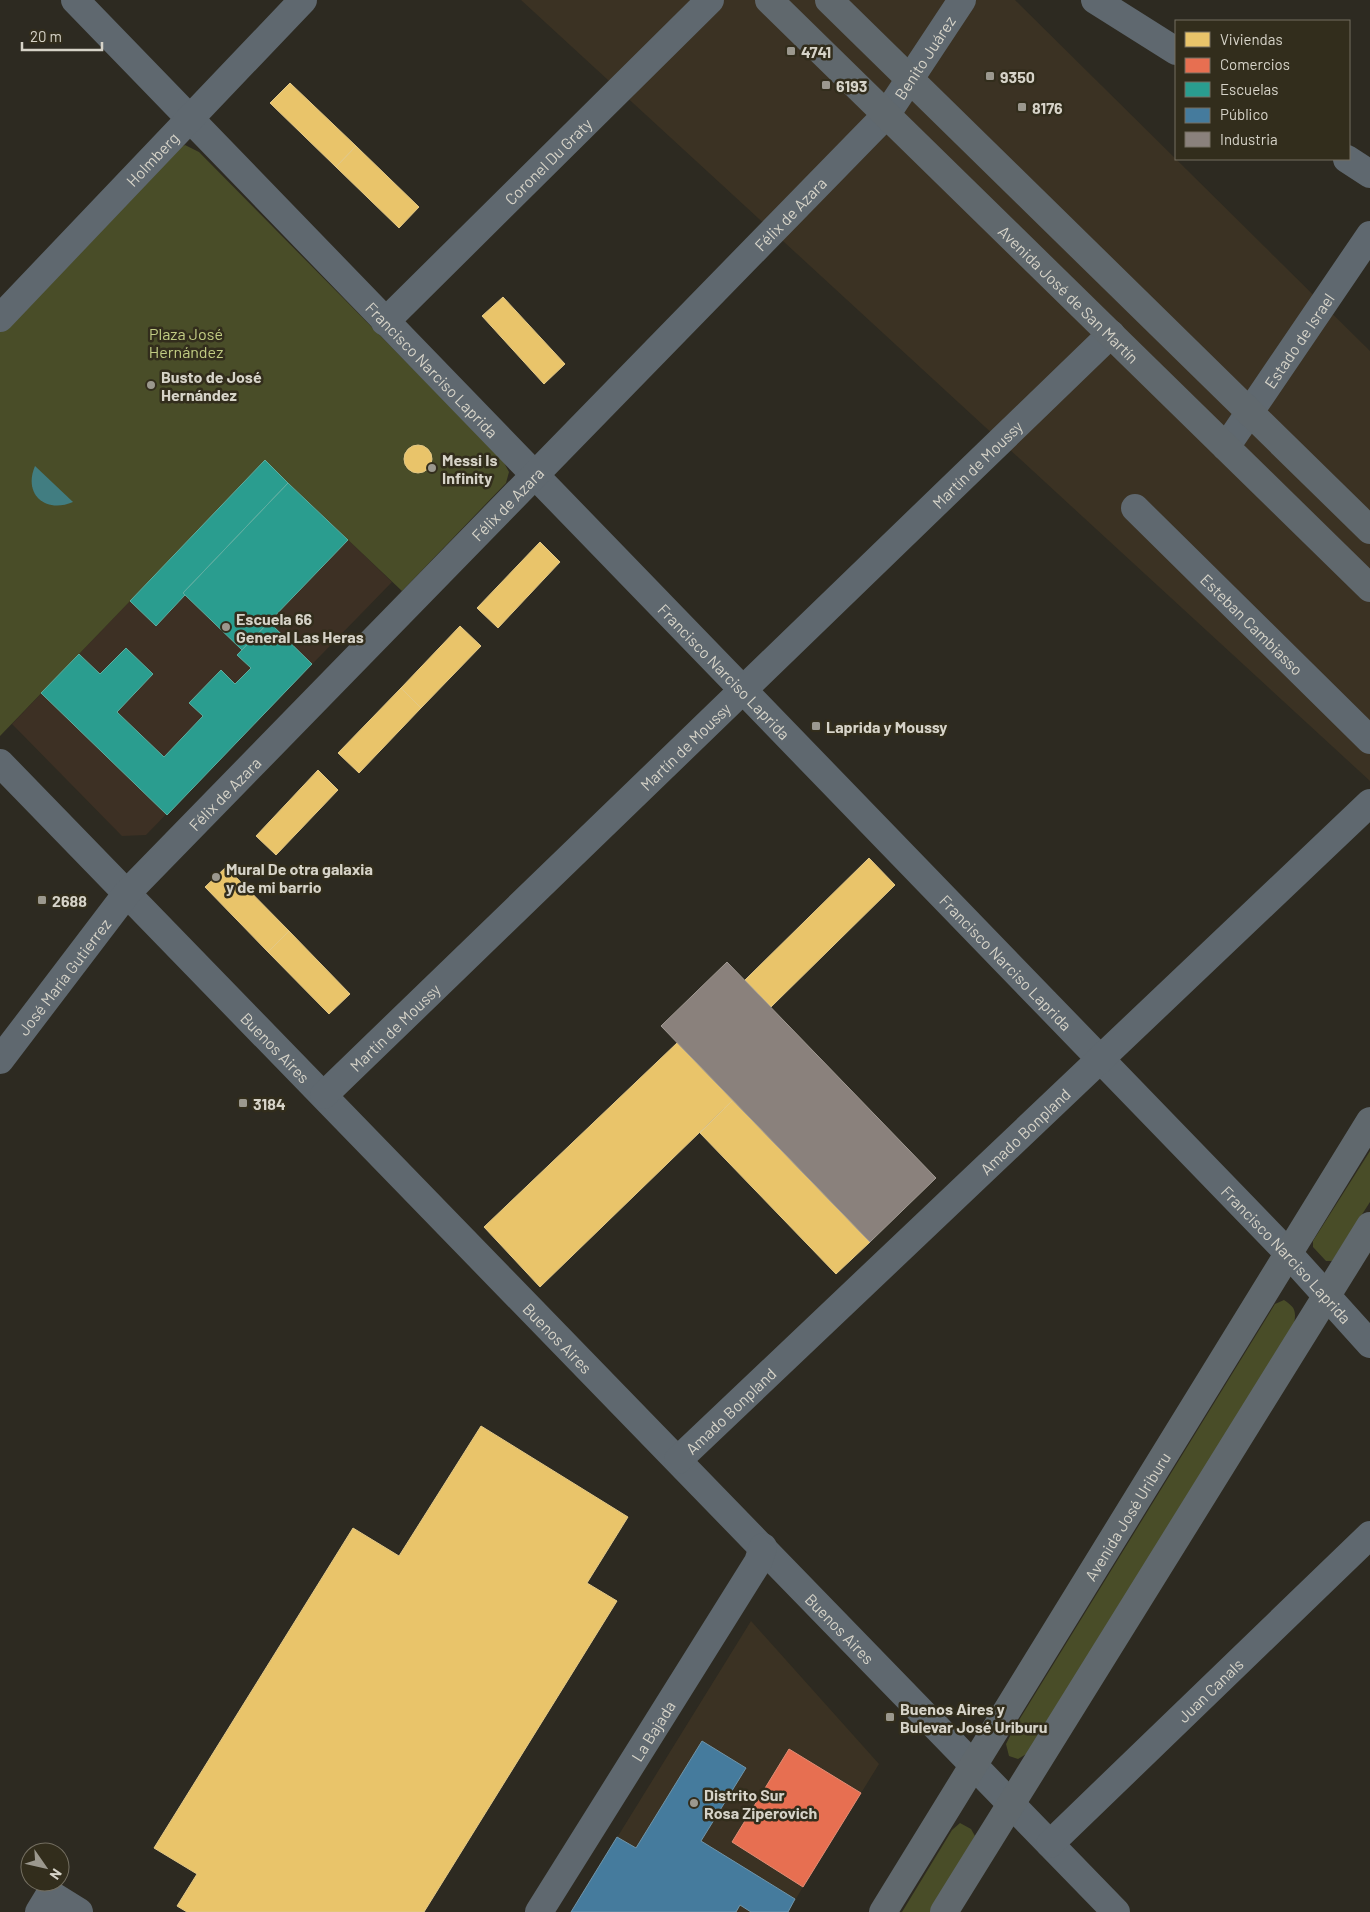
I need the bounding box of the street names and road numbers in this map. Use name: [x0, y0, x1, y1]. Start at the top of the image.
street label: Benito Juárez: [890, 12, 959, 103]
street label: Coronel Du Graty: [500, 113, 596, 208]
street label: Holmberg: [122, 128, 182, 190]
street label: Félix de Azara: [750, 173, 830, 254]
street label: Avenida José de San Martín: [995, 221, 1143, 367]
street label: Estado de Israel: [1260, 289, 1337, 391]
street label: Francisco Narciso Laprida: [363, 297, 502, 441]
street label: Martín de Moussy: [928, 416, 1026, 512]
street label: Félix de Azara: [467, 463, 547, 544]
street label: Esteban Cambiasso: [1197, 569, 1308, 679]
street label: Francisco Narciso Laprida: [655, 599, 795, 743]
street label: Martín de Moussy: [636, 698, 734, 794]
street label: Félix de Azara: [184, 753, 264, 834]
street label: Francisco Narciso Laprida: [936, 890, 1076, 1034]
street label: José María Gutierrez: [13, 914, 114, 1039]
street label: Martín de Moussy: [345, 979, 444, 1075]
street label: Buenos Aires: [237, 1008, 314, 1086]
street label: Amado Bonpland: [976, 1084, 1074, 1178]
street label: Francisco Narciso Laprida: [1218, 1181, 1356, 1327]
street label: Buenos Aires: [520, 1298, 597, 1377]
street label: Amado Bonpland: [681, 1363, 779, 1458]
street label: Avenida José Uriburu: [1080, 1448, 1174, 1584]
street label: Buenos Aires: [802, 1589, 879, 1667]
street label: Juan Canals: [1173, 1654, 1246, 1726]
street label: La Bajada: [627, 1697, 679, 1764]

